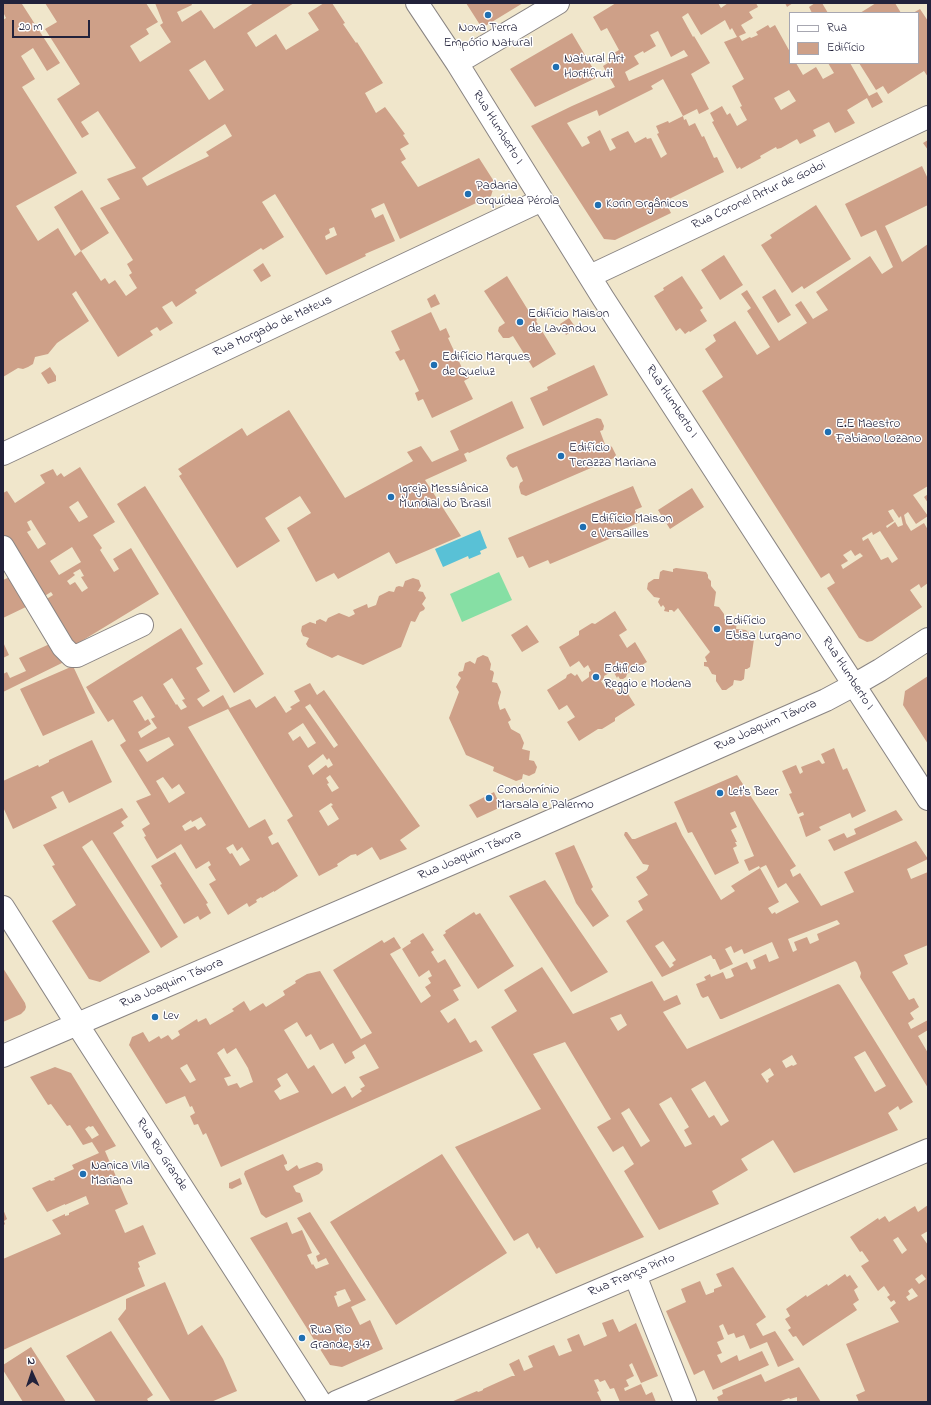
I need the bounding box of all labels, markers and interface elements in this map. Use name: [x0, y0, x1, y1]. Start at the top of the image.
marker: Nova Terra Empório Natural: [483, 10, 493, 20]
scale bar: [14, 12, 92, 38]
legend: [789, 12, 919, 64]
text: 20 m: [19, 18, 42, 36]
text: Rua: [827, 19, 847, 37]
place label: Nova Terra Empório Natural: [444, 21, 532, 52]
text: Edifício: [827, 39, 865, 57]
place label: Natural Art Hortifruti: [564, 52, 624, 83]
marker: Natural Art Hortifruti: [551, 62, 561, 72]
street label: Rua Humberto I: [468, 88, 526, 168]
street label: Rua Coronel Artur de Godoi: [690, 158, 828, 234]
place label: Padaria Orquídea Pérola: [476, 179, 559, 210]
marker: Padaria Orquídea Pérola: [463, 189, 473, 199]
place label: Korin Orgânicos: [606, 197, 688, 213]
marker: Korin Orgânicos: [593, 200, 603, 210]
street label: Rua Morgado de Mateus: [211, 293, 335, 361]
place label: Edifício Maison de Lavandou: [528, 307, 609, 338]
marker: Edifício Maison de Lavandou: [515, 317, 525, 327]
place label: Edifício Marques de Queluz: [442, 350, 530, 381]
marker: Edifício Marques de Queluz: [429, 360, 439, 370]
street label: Rua Humberto I: [642, 363, 700, 441]
place label: E.E Maestro Fabiano Lozano: [836, 417, 921, 448]
marker: E.E Maestro Fabiano Lozano: [823, 427, 833, 437]
place label: Edifício Terazza Mariana: [569, 441, 656, 472]
marker: Edifício Terazza Mariana: [556, 451, 566, 461]
place label: Igreja Messiânica Mundial do Brasil: [399, 482, 491, 513]
marker: Igreja Messiânica Mundial do Brasil: [386, 492, 396, 502]
place label: Edifício Maison e Versailles: [591, 512, 672, 543]
marker: Edifício Maison e Versailles: [578, 522, 588, 532]
place label: Edifício Ebisa Lurgano: [725, 614, 801, 645]
marker: Edifício Ebisa Lurgano: [712, 624, 722, 634]
street label: Rua Humberto I: [818, 635, 876, 713]
place label: Edificio Reggio e Modena: [604, 662, 691, 693]
marker: Edificio Reggio e Modena: [591, 672, 601, 682]
street label: Rua Joaquim Távora: [712, 696, 820, 756]
place label: Condomínio Marsala e Palermo: [497, 783, 594, 814]
place label: Let's Beer: [728, 785, 779, 801]
marker: Let's Beer: [715, 788, 725, 798]
marker: Condomínio Marsala e Palermo: [484, 793, 494, 803]
street label: Rua Joaquim Távora: [416, 827, 524, 885]
street label: Rua Joaquim Távora: [118, 955, 226, 1013]
place label: Lev: [163, 1009, 179, 1025]
marker: Lev: [150, 1012, 160, 1022]
street label: Rua Rio Grande: [132, 1116, 190, 1194]
place label: Nanica Vila Mariana: [91, 1159, 150, 1190]
marker: Nanica Vila Mariana: [78, 1169, 88, 1179]
street label: Rua França Pinto: [586, 1251, 678, 1301]
place label: Rua Rio Grande, 347: [310, 1323, 370, 1354]
marker: Rua Rio Grande, 347: [297, 1333, 307, 1343]
north arrow: [12, 1353, 52, 1393]
text: N: [27, 1353, 36, 1369]

